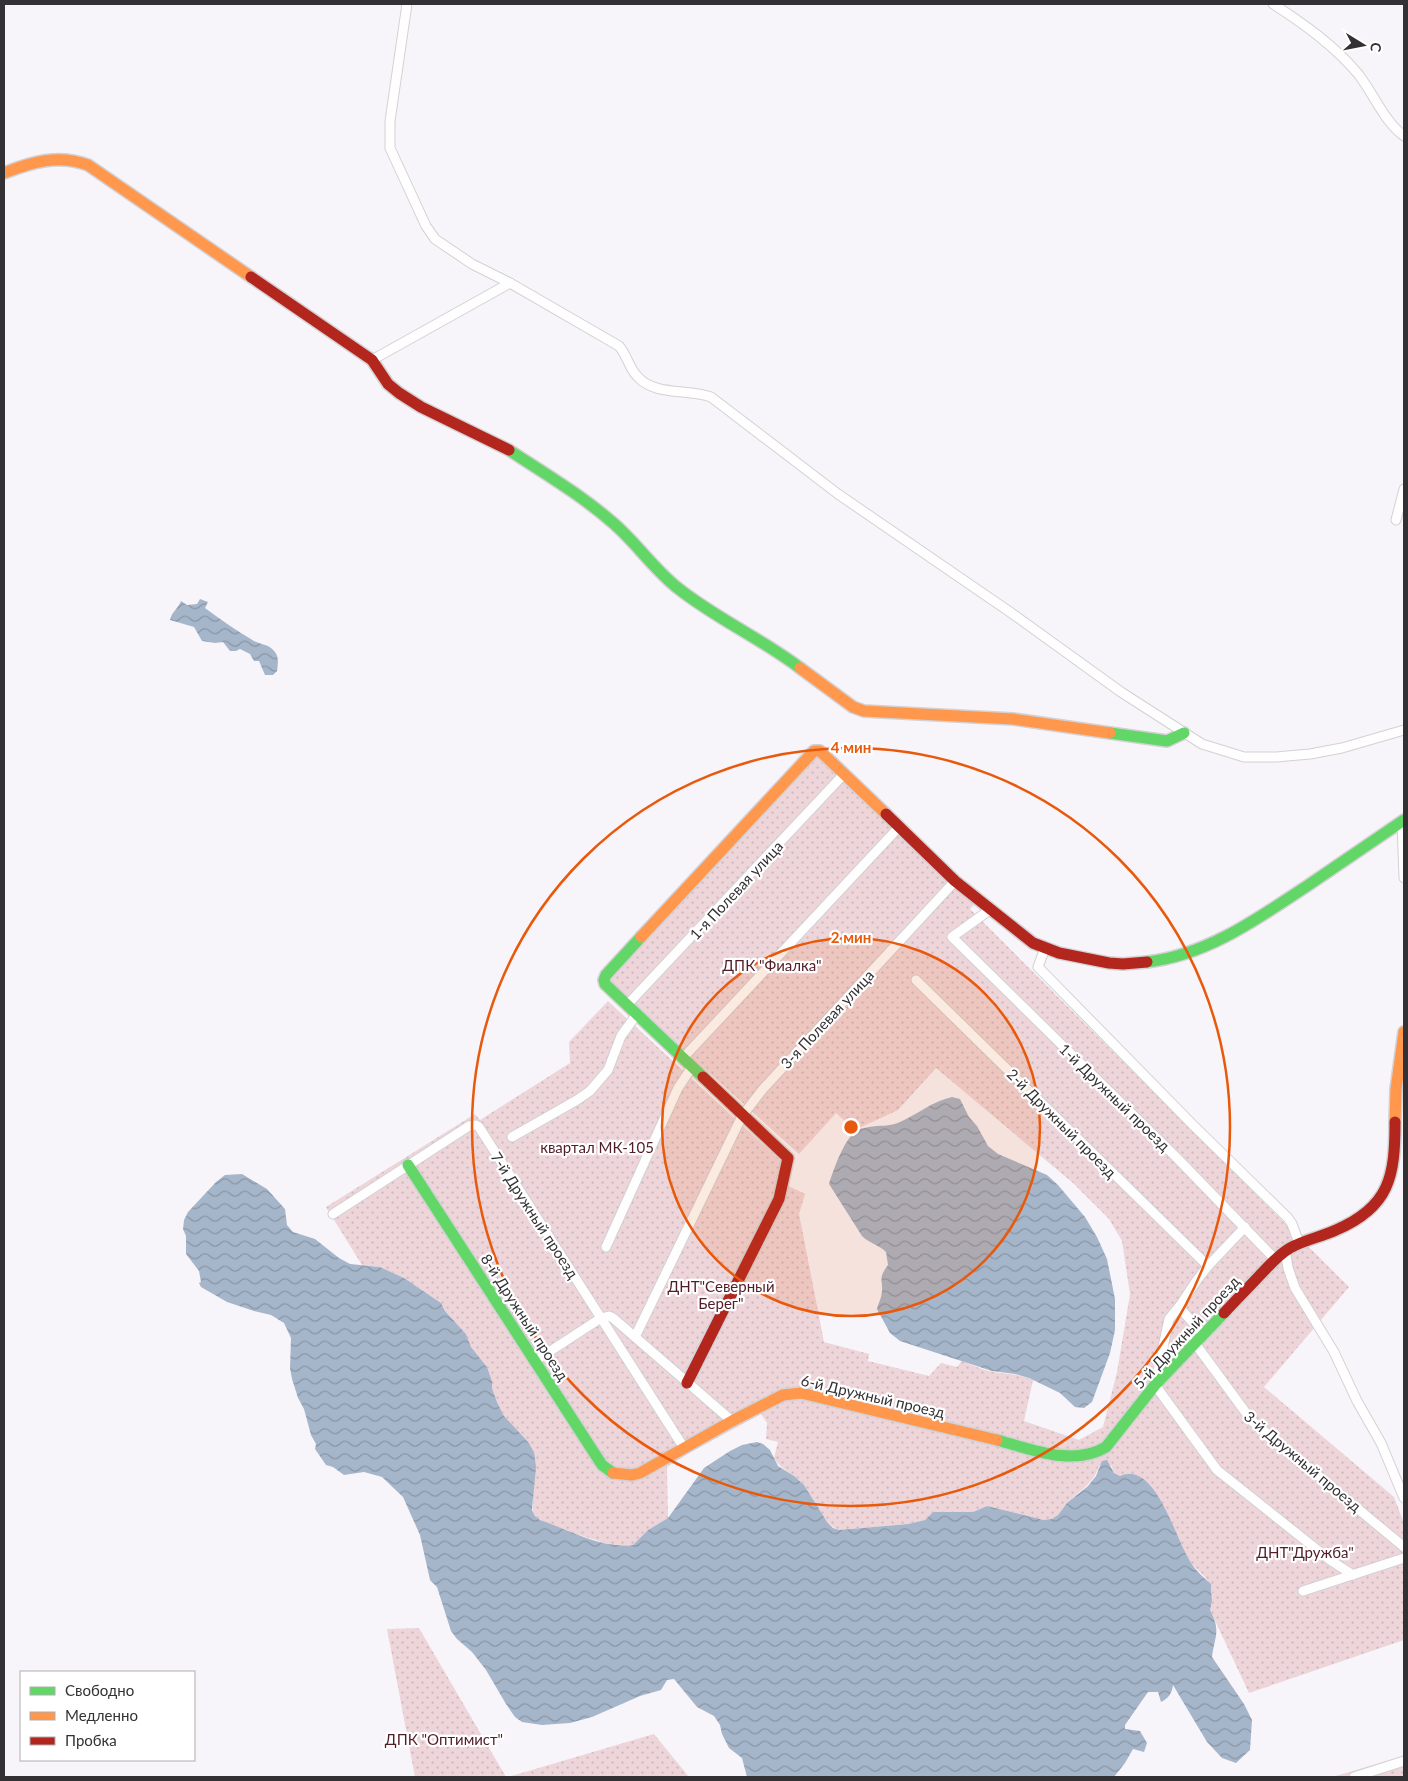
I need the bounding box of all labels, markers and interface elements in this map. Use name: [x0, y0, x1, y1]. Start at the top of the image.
north arrow: [1338, 20, 1388, 70]
text: С: [1367, 41, 1385, 54]
text: 4 мин: [831, 738, 871, 756]
street label: 1-я Полевая улица: [686, 837, 786, 943]
text: 2 мин: [831, 928, 871, 946]
park label: ДПК "Фиалка": [722, 956, 822, 974]
street label: 3-я Полевая улица: [777, 966, 877, 1072]
street label: 1-й Дружный проезд: [1056, 1039, 1174, 1155]
street label: 2-й Дружный проезд: [1004, 1065, 1120, 1181]
centre of rings: [842, 1118, 860, 1136]
park label: квартал МК-105: [540, 1138, 654, 1156]
street label: 7-й Дружный проезд: [487, 1148, 583, 1282]
street label: 8-й Дружный проезд: [477, 1250, 573, 1384]
street label: 5-й Дружный проезд: [1129, 1272, 1243, 1392]
park label: ДНТ"Северный Берег": [667, 1277, 775, 1312]
street label: 6-й Дружный проезд: [799, 1371, 947, 1421]
street label: 3-й Дружный проезд: [1241, 1407, 1365, 1515]
park label: ДНТ"Дружба": [1256, 1543, 1354, 1561]
legend: [20, 1671, 195, 1761]
text: Свободно: [65, 1681, 134, 1699]
text: Медленно: [65, 1706, 138, 1724]
park label: ДПК "Оптимист": [385, 1730, 503, 1748]
text: Пробка: [65, 1731, 117, 1749]

